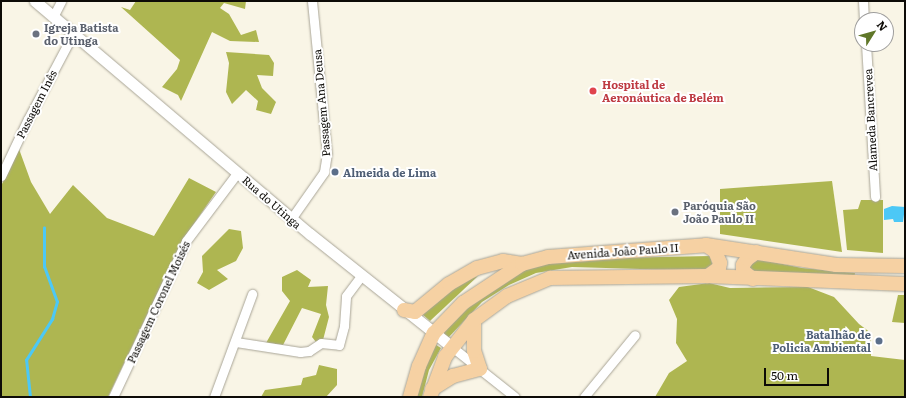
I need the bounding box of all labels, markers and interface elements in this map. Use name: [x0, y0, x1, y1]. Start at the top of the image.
north arrow: [854, 12, 894, 52]
text: N: [874, 17, 892, 34]
place label: Igreja Batista do Utinga: [44, 21, 118, 47]
marker: Igreja Batista do Utinga: [31, 29, 41, 39]
street label: Passagem Ana Deusa: [310, 49, 332, 157]
street label: Passagem Inês: [13, 68, 59, 140]
street label: Alameda Bancrevea: [861, 68, 879, 172]
place label: Hospital de Aeronáutica de Belém: [602, 78, 724, 104]
marker: Hospital de Aeronáutica de Belém: [587, 85, 599, 97]
place label: Almeida de Lima: [343, 165, 436, 179]
marker: Almeida de Lima: [330, 167, 340, 177]
street label: Rua do Utinga: [240, 173, 304, 231]
place label: Paróquia São João Paulo II: [683, 199, 756, 225]
marker: Paróquia São João Paulo II: [670, 207, 680, 217]
street label: Passagem Coronel Moisés: [124, 239, 192, 365]
street label: Avenida João Paulo II: [567, 241, 679, 261]
place label: Batalhão de Policia Ambiental: [772, 328, 871, 354]
marker: Batalhão de Policia Ambiental: [874, 336, 884, 346]
scale bar: [766, 360, 831, 386]
text: 50 m: [771, 366, 798, 384]

